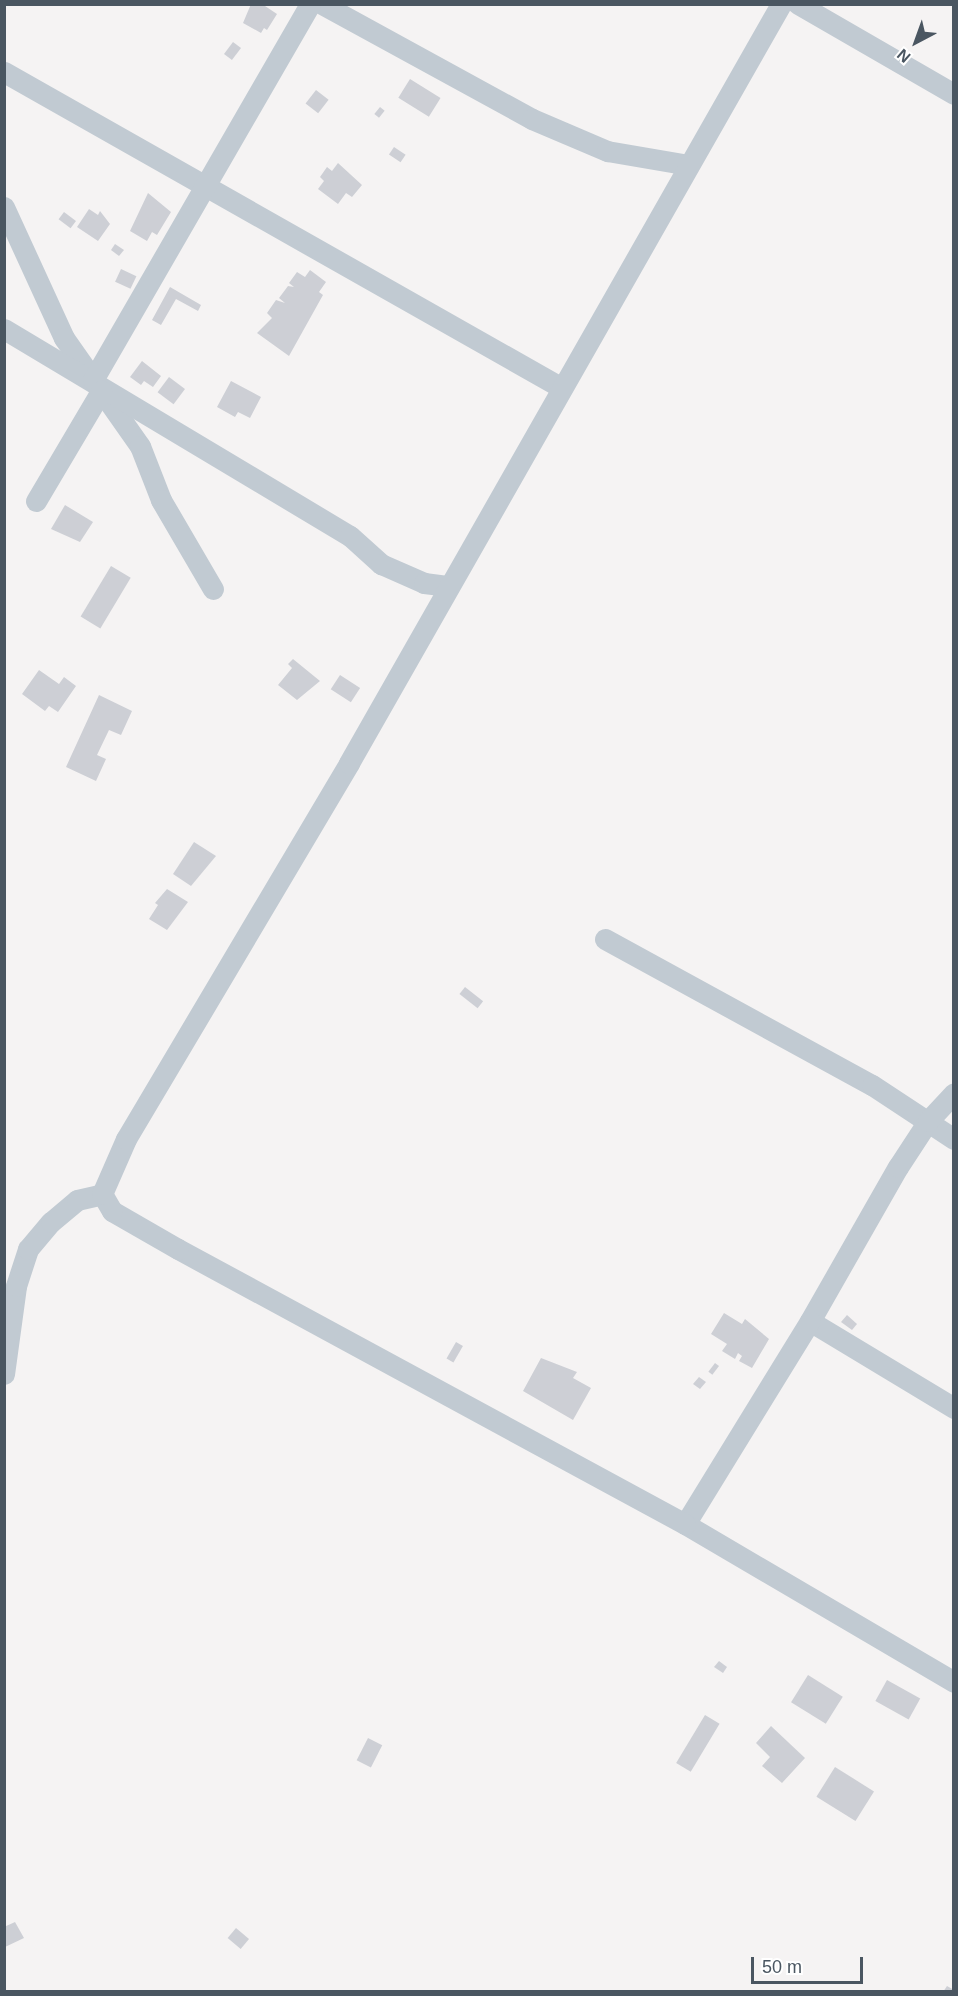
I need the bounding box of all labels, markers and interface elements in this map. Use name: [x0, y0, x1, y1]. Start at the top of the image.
north arrow: [886, 12, 946, 72]
text: N: [894, 46, 914, 66]
scale bar: [754, 1945, 866, 1983]
text: 50 m: [762, 1957, 802, 1977]

